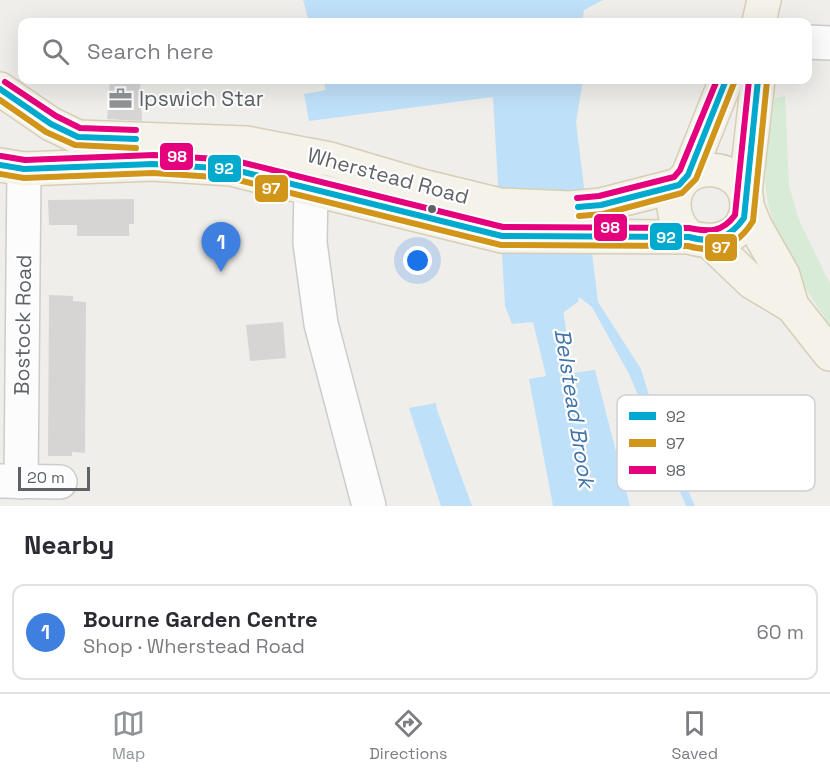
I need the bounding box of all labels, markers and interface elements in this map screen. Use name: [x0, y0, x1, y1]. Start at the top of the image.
search box: [18, 18, 812, 84]
icon: search: [39, 35, 72, 68]
text: Search here: [87, 37, 214, 65]
place label: Ipswich Star: [139, 85, 264, 112]
office icon: Ipswich Star: [108, 86, 134, 112]
street label: Wherstead Road: [304, 141, 472, 210]
line badge: 98: [159, 142, 194, 171]
text: 98: [167, 146, 187, 167]
line badge: 92: [207, 154, 242, 183]
text: 92: [214, 158, 234, 179]
line badge: 97: [254, 174, 289, 203]
text: 97: [262, 178, 280, 199]
unlabelled marker: [426, 203, 438, 215]
line badge: 98: [593, 213, 628, 242]
text: 98: [600, 217, 620, 238]
pin: 1: [202, 222, 240, 272]
line badge: 92: [649, 222, 683, 251]
text: 92: [656, 227, 676, 248]
line badge: 97: [704, 233, 738, 262]
text: 97: [712, 237, 730, 258]
your location: [403, 246, 432, 275]
street label: Bostock Road: [8, 254, 37, 396]
water label: Belstead Brook: [549, 326, 602, 492]
legend: [617, 395, 815, 491]
text: 92: [666, 406, 685, 427]
text: 97: [666, 433, 685, 454]
text: 98: [666, 460, 686, 481]
scale bar: [18, 464, 90, 492]
text: 20 m: [27, 467, 65, 488]
text: Nearby: [24, 528, 114, 562]
text: Bourne Garden Centre: [83, 605, 318, 633]
text: 1: [41, 619, 50, 645]
text: 60 m: [757, 619, 804, 645]
text: Shop · Wherstead Road: [83, 633, 305, 659]
tab: Map: [112, 707, 145, 764]
tab: Directions: [369, 707, 448, 764]
tab: Saved: [671, 707, 718, 764]

